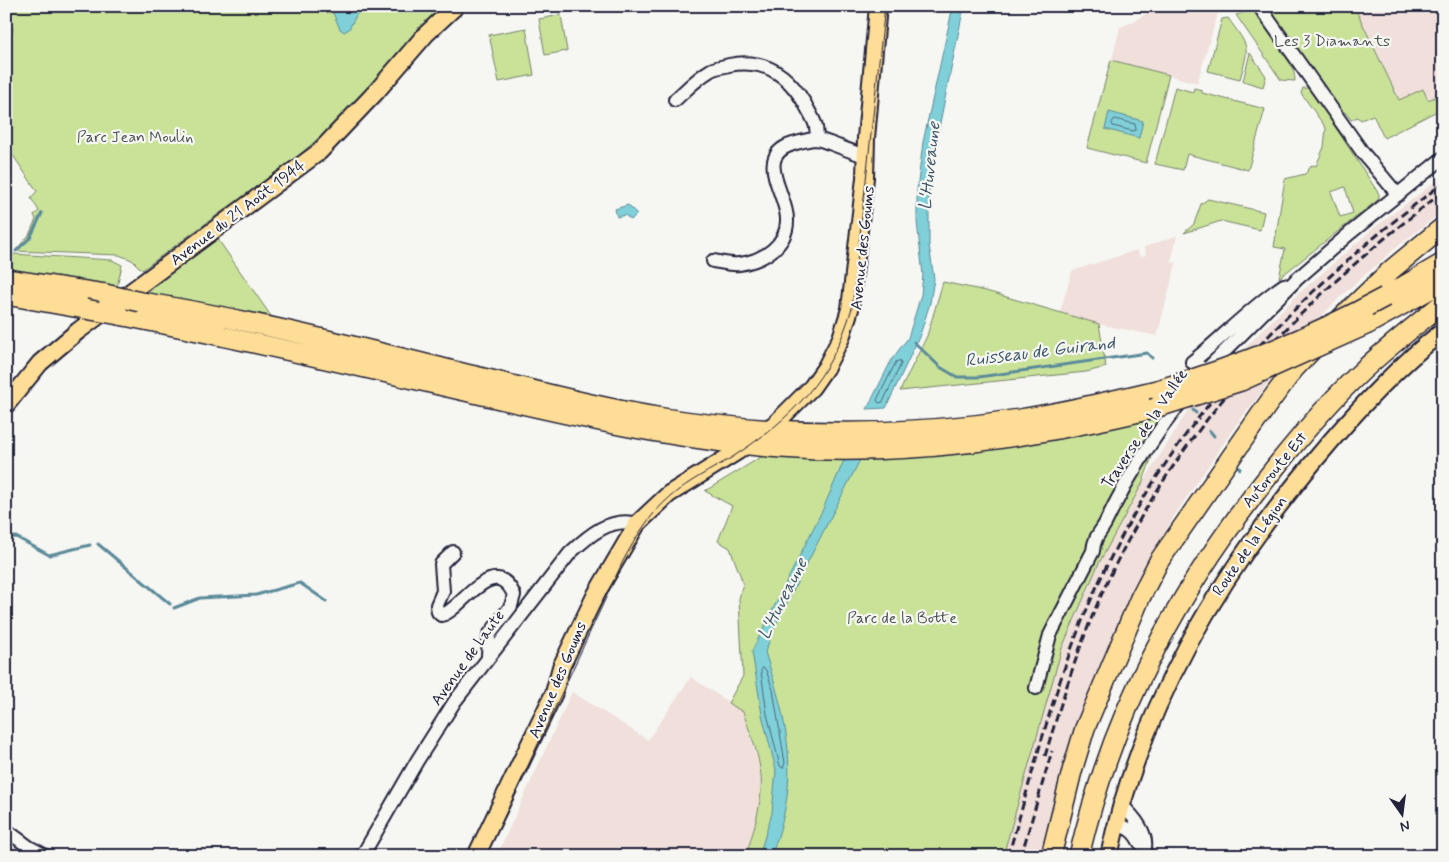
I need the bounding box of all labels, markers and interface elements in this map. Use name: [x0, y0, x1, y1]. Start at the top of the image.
park label: Les 3 Diamants: [1274, 31, 1390, 52]
water label: L'Huveaune: [913, 120, 947, 211]
park label: Parc Jean Moulin: [77, 127, 193, 148]
street label: Avenue du 21 Août 1944: [166, 155, 310, 271]
street label: Avenue des Goums: [846, 185, 880, 311]
water label: Ruisseau de Guirand: [964, 331, 1118, 373]
street label: Traverse de la Vallée: [1097, 365, 1193, 493]
street label: Autoroute Est: [1238, 428, 1312, 512]
street label: Route de la Légion: [1208, 492, 1292, 600]
water label: L'Huveaune: [752, 553, 814, 644]
street label: Avenue de Laute: [426, 606, 510, 710]
park label: Parc de la Botte: [847, 608, 957, 629]
street label: Avenue des Goums: [524, 618, 592, 742]
north arrow: [1376, 790, 1426, 840]
text: N: [1398, 816, 1412, 836]

